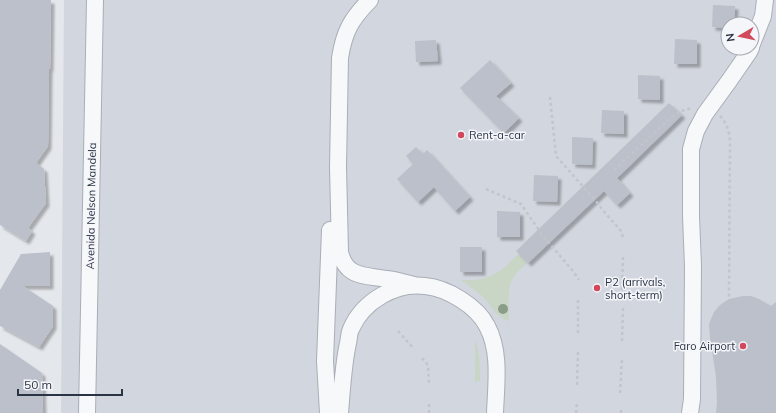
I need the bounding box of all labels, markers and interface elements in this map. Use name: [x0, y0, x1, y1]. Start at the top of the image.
north arrow: [720, 16, 760, 56]
text: N: [723, 32, 738, 43]
place label: Rent-a-car: [469, 128, 525, 142]
marker: Rent-a-car: [456, 130, 466, 140]
street label: Avenida Nelson Mandela: [83, 142, 99, 270]
place label: P2 (arrivals, short-term): [605, 275, 665, 302]
marker: P2 (arrivals, short-term): [592, 283, 602, 293]
place label: Faro Airport: [674, 339, 735, 353]
marker: Faro Airport: [738, 341, 748, 351]
scale bar: [18, 371, 122, 397]
text: 50 m: [24, 377, 52, 392]

